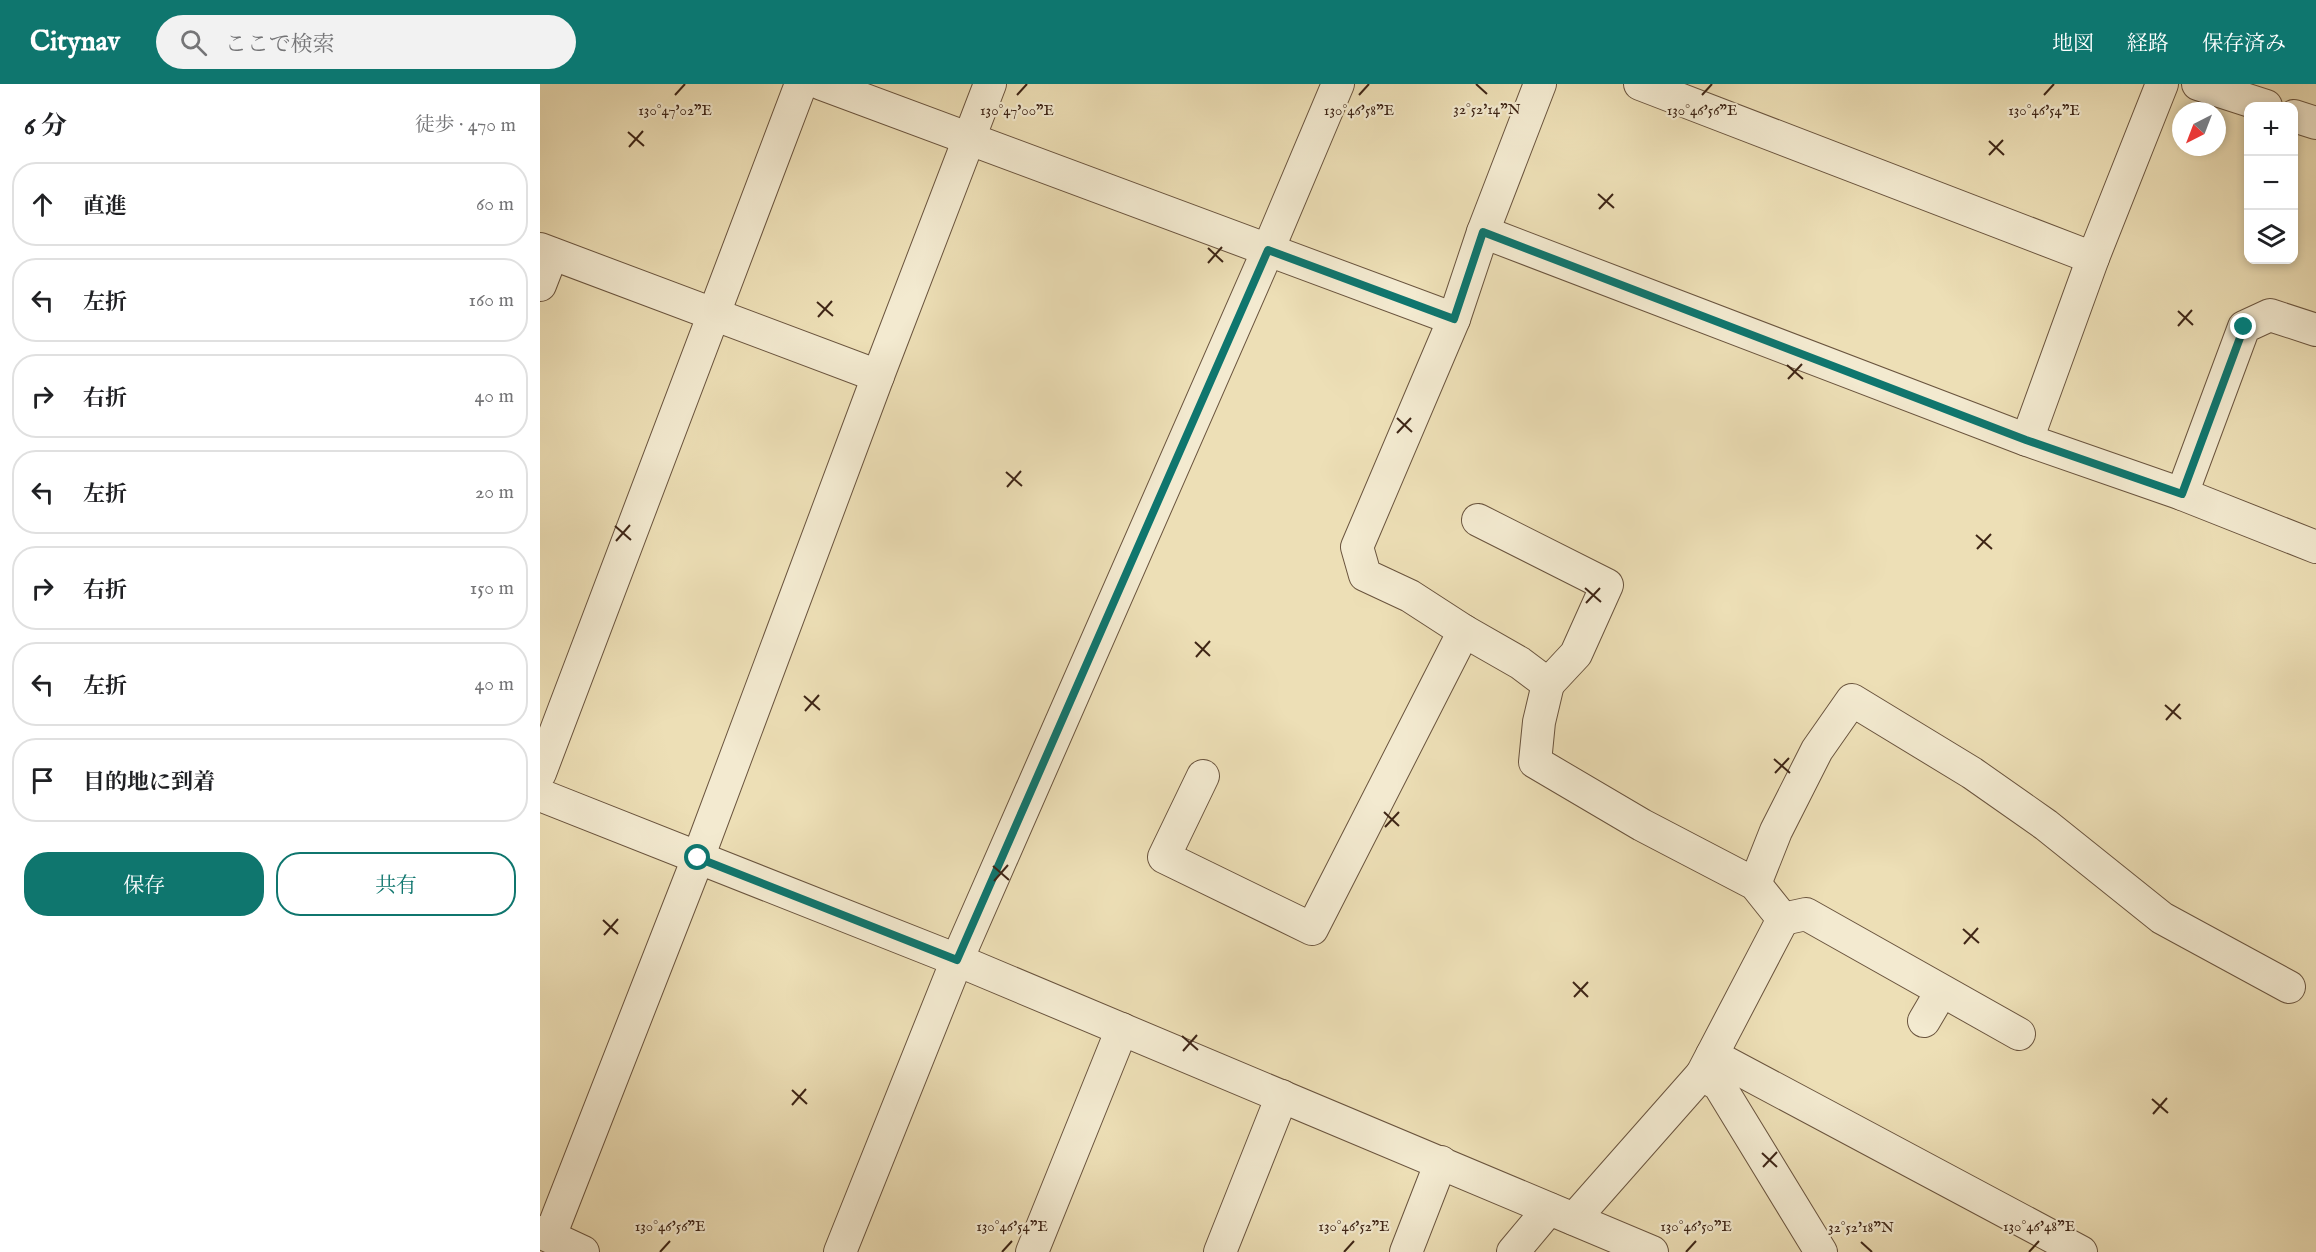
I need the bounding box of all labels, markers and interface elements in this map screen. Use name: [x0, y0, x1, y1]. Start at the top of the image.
search box: [156, 15, 576, 69]
text: Citynav: [30, 25, 120, 60]
icon: search: [177, 26, 210, 59]
text: ここで検索: [225, 31, 335, 59]
text: 地図: [2052, 31, 2094, 58]
text: 経路: [2127, 31, 2169, 58]
text: 保存済み: [2202, 31, 2286, 58]
text: 32°52'14"N: [1453, 100, 1521, 119]
text: 130°47'02"E: [638, 101, 712, 120]
text: 130°47'00"E: [980, 101, 1054, 120]
text: 130°46'58"E: [1324, 101, 1394, 120]
text: 130°46'56"E: [1667, 101, 1737, 120]
text: 130°46'54"E: [2008, 101, 2080, 120]
north arrow: [2172, 102, 2226, 156]
map controls: [2244, 102, 2298, 264]
button: +: [2244, 102, 2298, 156]
text: 6 分: [24, 110, 67, 143]
text: 徒歩 · 470 m: [415, 113, 516, 138]
button: −: [2244, 156, 2298, 210]
icon: ahead: [26, 188, 59, 221]
text: 60 m: [476, 192, 514, 217]
text: 直進: [83, 193, 127, 221]
button: layers: [2244, 210, 2298, 264]
icon: left: [26, 284, 59, 317]
text: 160 m: [468, 288, 514, 313]
text: 左折: [83, 289, 127, 317]
route end: [2230, 313, 2256, 339]
icon: right: [26, 380, 59, 413]
text: 40 m: [475, 384, 514, 409]
text: 右折: [83, 385, 127, 413]
icon: left: [26, 476, 59, 509]
text: 20 m: [475, 480, 514, 505]
text: 左折: [83, 481, 127, 509]
icon: right: [26, 572, 59, 605]
text: 150 m: [470, 576, 514, 601]
text: 右折: [83, 577, 127, 605]
icon: left: [26, 668, 59, 701]
text: 40 m: [475, 672, 514, 697]
text: 左折: [83, 673, 127, 701]
icon: arrive: [26, 764, 59, 797]
text: 目的地に到着: [83, 769, 215, 797]
route start: [684, 844, 710, 870]
button: 保存: [24, 852, 264, 916]
button: 共有: [276, 852, 516, 916]
text: 130°46'56"E: [635, 1217, 705, 1236]
text: 130°46'54"E: [976, 1217, 1048, 1236]
text: 130°46'52"E: [1318, 1217, 1390, 1236]
text: 130°46'50"E: [1660, 1217, 1732, 1236]
text: 130°46'48"E: [2003, 1217, 2075, 1236]
text: 32°52'18"N: [1828, 1218, 1894, 1237]

